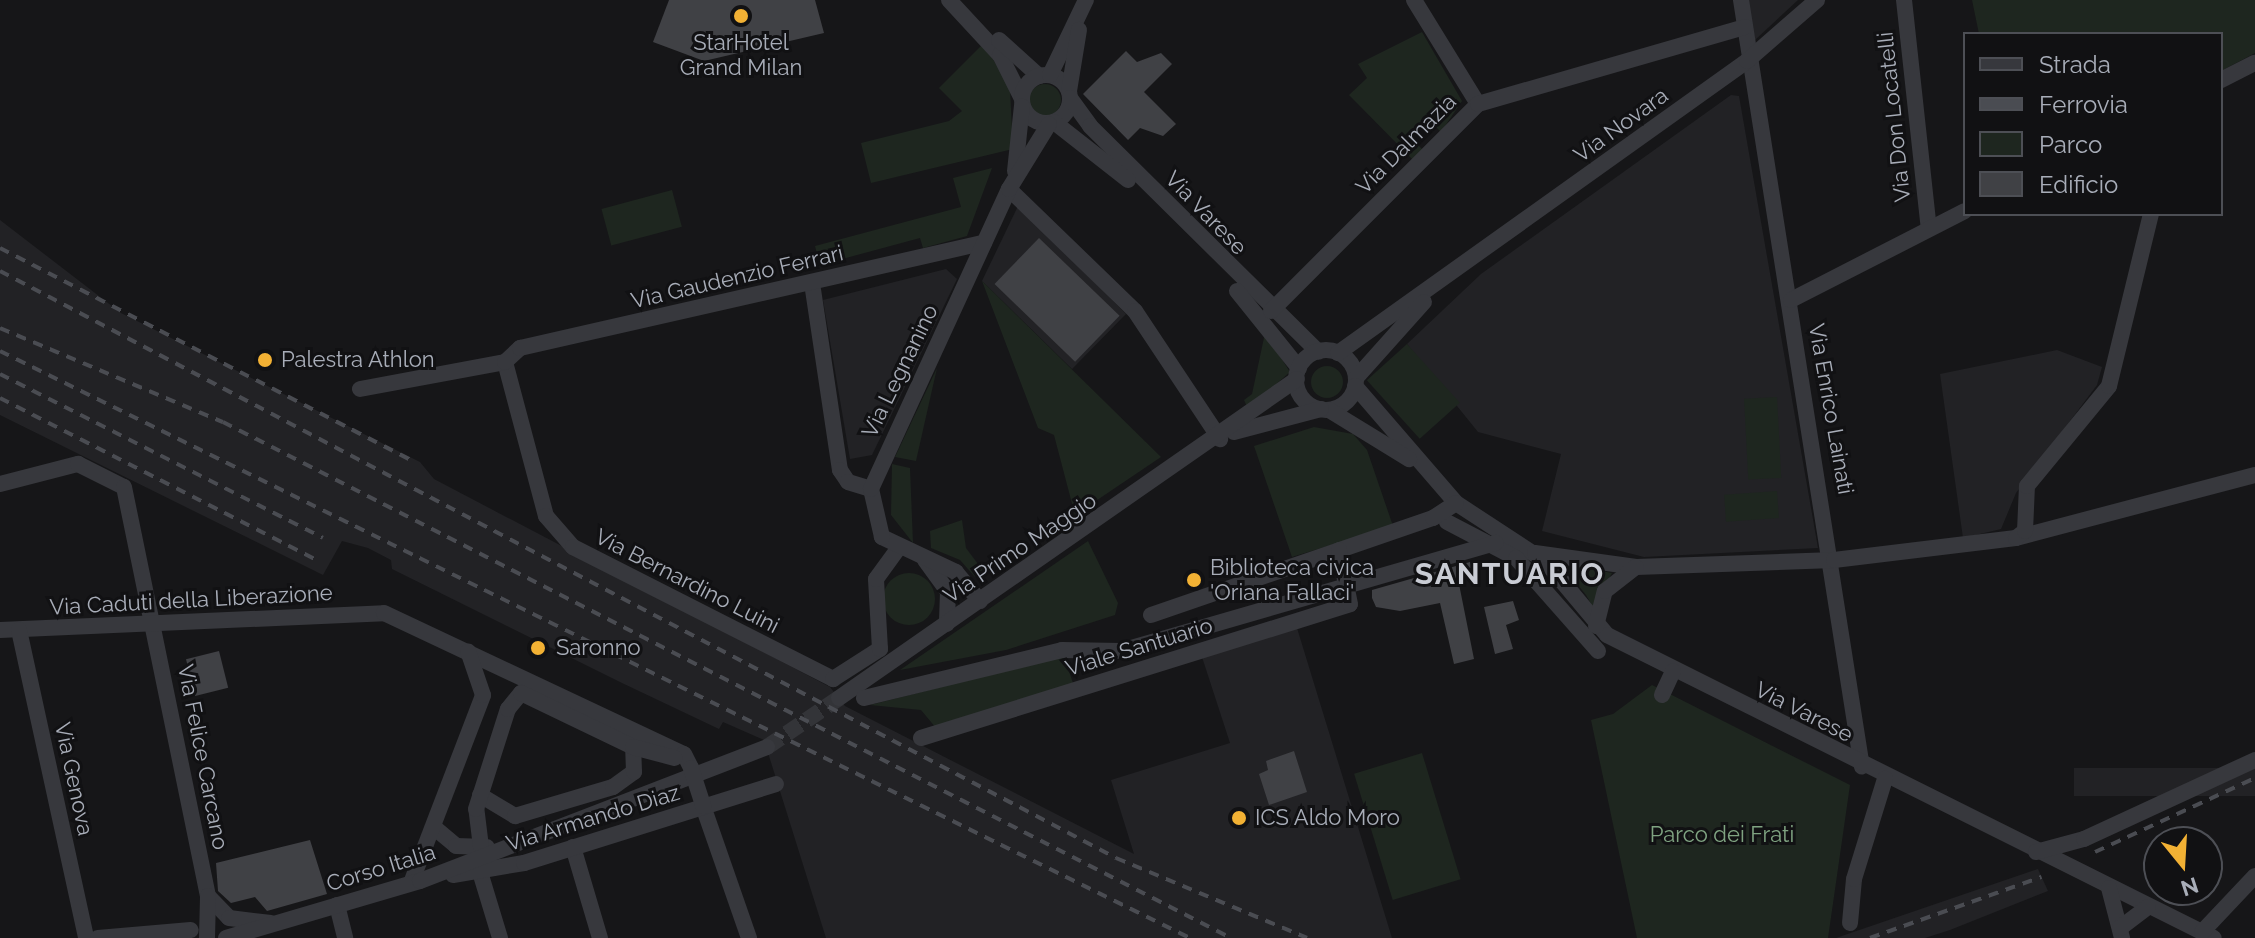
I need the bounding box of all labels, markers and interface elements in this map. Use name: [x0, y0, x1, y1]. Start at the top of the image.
marker: StarHotel Grand Milan: [732, 7, 750, 25]
place label: StarHotel Grand Milan: [680, 29, 802, 80]
street label: Via Don Locatelli: [1872, 31, 1916, 203]
legend: [1963, 32, 2223, 216]
text: Strada: [2039, 50, 2111, 79]
street label: Via Novara: [1569, 82, 1673, 168]
street label: Via Dalmazia: [1350, 88, 1462, 200]
text: Ferrovia: [2039, 90, 2128, 119]
text: Parco: [2039, 130, 2102, 159]
street label: Via Varese: [1159, 165, 1253, 261]
text: Edificio: [2039, 170, 2118, 199]
street label: Via Gaudenzio Ferrari: [628, 240, 846, 314]
street label: Via Legnanino: [856, 300, 944, 442]
street label: Via Enrico Lainati: [1803, 321, 1859, 497]
place label: Palestra Athlon: [281, 347, 435, 373]
marker: Palestra Athlon: [256, 351, 274, 369]
street label: Via Primo Maggio: [939, 487, 1101, 609]
street label: Via Bernardino Luini: [591, 523, 783, 639]
place label: Biblioteca civica 'Oriana Fallaci': [1210, 554, 1374, 606]
district label: SANTUARIO: [1415, 556, 1605, 592]
marker: Biblioteca civica 'Oriana Fallaci': [1185, 571, 1203, 589]
street label: Via Caduti della Liberazione: [49, 579, 333, 621]
street label: Viale Santuario: [1062, 612, 1216, 682]
place label: Saronno: [556, 635, 641, 661]
marker: Saronno: [527, 637, 549, 659]
street label: Via Felice Carcano: [172, 662, 234, 852]
street label: Via Varese: [1750, 676, 1858, 748]
street label: Via Genova: [49, 720, 99, 838]
street label: Via Armando Diaz: [503, 779, 683, 857]
place label: ICS Aldo Moro: [1255, 805, 1400, 831]
marker: ICS Aldo Moro: [1230, 809, 1248, 827]
park label: Parco dei Frati: [1650, 822, 1794, 848]
north arrow: [2143, 826, 2223, 906]
street label: Corso Italia: [323, 839, 439, 897]
text: N: [2178, 872, 2202, 902]

